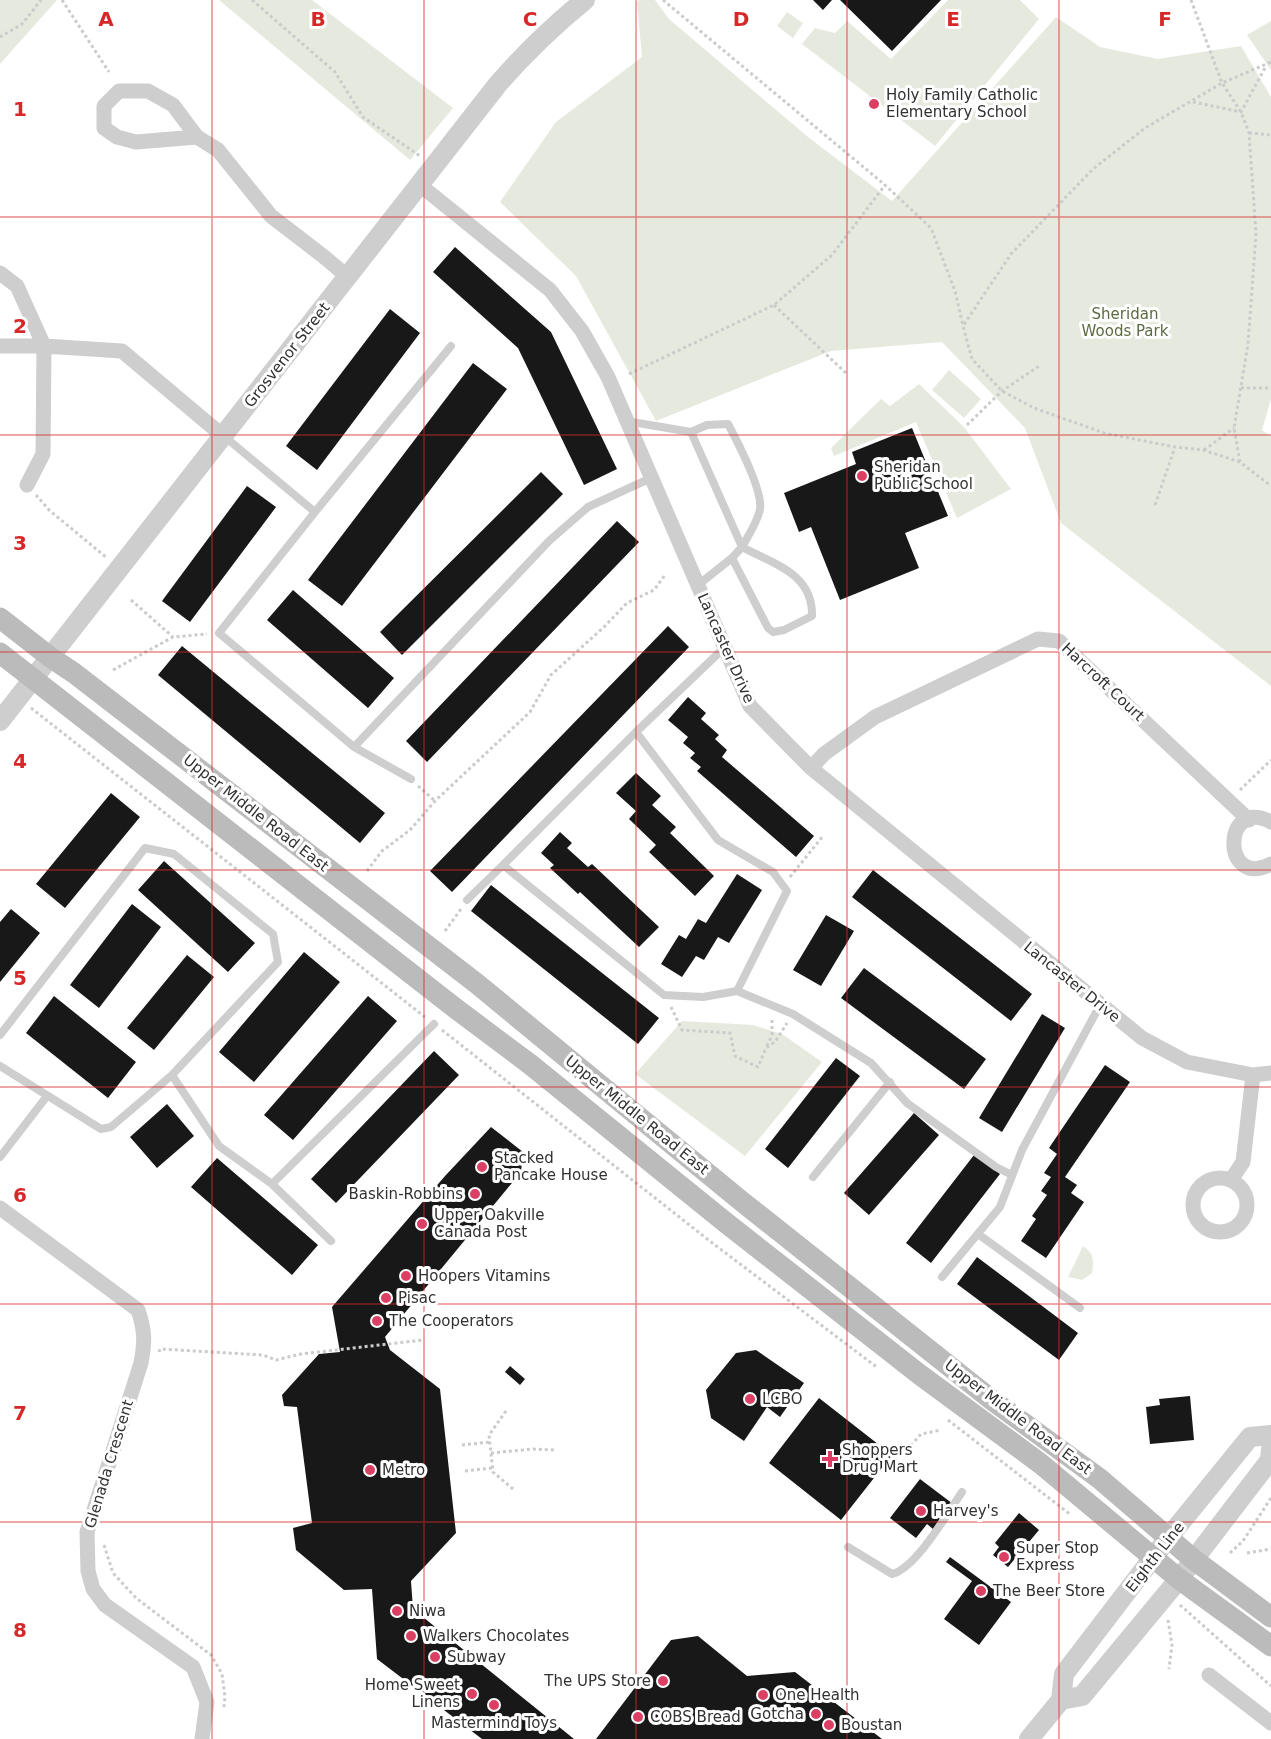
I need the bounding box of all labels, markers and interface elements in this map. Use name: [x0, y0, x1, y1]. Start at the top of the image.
text: A: [98, 7, 114, 31]
text: B: [310, 7, 326, 31]
text: C: [523, 7, 537, 31]
text: D: [733, 7, 749, 31]
text: E: [946, 7, 960, 31]
text: F: [1158, 7, 1172, 31]
place label: Holy Family Catholic Elementary School: [886, 86, 1038, 121]
text: 1: [13, 97, 27, 121]
marker: Holy Family Catholic Elementary School: [867, 97, 881, 111]
street label: Grosvenor Street: [241, 299, 333, 411]
park label: Sheridan Woods Park: [1082, 305, 1169, 340]
text: 2: [13, 314, 27, 338]
place label: Sheridan Public School: [874, 458, 973, 493]
marker: Sheridan Public School: [855, 469, 869, 483]
text: 3: [13, 531, 27, 555]
street label: Lancaster Drive: [694, 590, 758, 706]
street label: Harcroft Court: [1058, 639, 1148, 725]
text: 4: [13, 749, 27, 773]
street label: Upper Middle Road East: [180, 751, 332, 875]
street label: Lancaster Drive: [1020, 938, 1124, 1026]
text: 5: [13, 966, 27, 990]
street label: Upper Middle Road East: [562, 1052, 712, 1178]
place label: Stacked Pancake House: [494, 1149, 608, 1184]
marker: Stacked Pancake House: [475, 1160, 489, 1174]
text: 6: [13, 1183, 27, 1207]
place label: Baskin-Robbins: [348, 1185, 463, 1203]
marker: Baskin-Robbins: [468, 1187, 482, 1201]
place label: Upper Oakville Canada Post: [434, 1206, 544, 1241]
marker: Upper Oakville Canada Post: [415, 1217, 429, 1231]
place label: Hoopers Vitamins: [418, 1267, 551, 1285]
marker: Hoopers Vitamins: [399, 1269, 413, 1283]
place label: Pisac: [398, 1289, 436, 1307]
marker: Pisac: [379, 1291, 393, 1305]
place label: The Cooperators: [388, 1312, 514, 1330]
marker: The Cooperators: [370, 1314, 384, 1328]
street label: Upper Middle Road East: [941, 1356, 1095, 1478]
place label: LCBO: [762, 1390, 803, 1408]
marker: LCBO: [743, 1392, 757, 1406]
street label: Glenada Crescent: [81, 1397, 137, 1530]
text: 7: [13, 1401, 27, 1425]
place label: Shoppers Drug Mart: [842, 1441, 918, 1476]
marker: Shoppers Drug Mart: [823, 1452, 837, 1466]
place label: Metro: [382, 1461, 425, 1479]
marker: Metro: [363, 1463, 377, 1477]
place label: Harvey's: [933, 1502, 999, 1520]
marker: Harvey's: [914, 1504, 928, 1518]
street label: Eighth Line: [1122, 1518, 1188, 1596]
place label: Super Stop Express: [1016, 1539, 1099, 1574]
marker: Super Stop Express: [997, 1550, 1011, 1564]
place label: The Beer Store: [992, 1582, 1105, 1600]
marker: The Beer Store: [974, 1584, 988, 1598]
place label: Niwa: [409, 1602, 446, 1620]
marker: Niwa: [390, 1604, 404, 1618]
text: 8: [13, 1618, 27, 1642]
place label: Walkers Chocolates: [423, 1627, 569, 1645]
marker: Walkers Chocolates: [404, 1629, 418, 1643]
place label: Subway: [447, 1648, 506, 1666]
marker: Subway: [428, 1650, 442, 1664]
place label: The UPS Store: [543, 1672, 651, 1690]
marker: The UPS Store: [656, 1674, 670, 1688]
place label: Home Sweet Linens: [365, 1676, 460, 1711]
place label: One Health: [775, 1686, 860, 1704]
marker: Home Sweet Linens: [465, 1687, 479, 1701]
marker: One Health: [756, 1688, 770, 1702]
marker: Mastermind Toys: [487, 1698, 501, 1712]
place label: Gotcha: [750, 1705, 804, 1723]
marker: Gotcha: [809, 1707, 823, 1721]
place label: COBS Bread: [650, 1708, 741, 1726]
marker: COBS Bread: [631, 1710, 645, 1724]
place label: Mastermind Toys: [431, 1714, 557, 1732]
place label: Boustan: [841, 1716, 902, 1734]
marker: Boustan: [822, 1718, 836, 1732]

